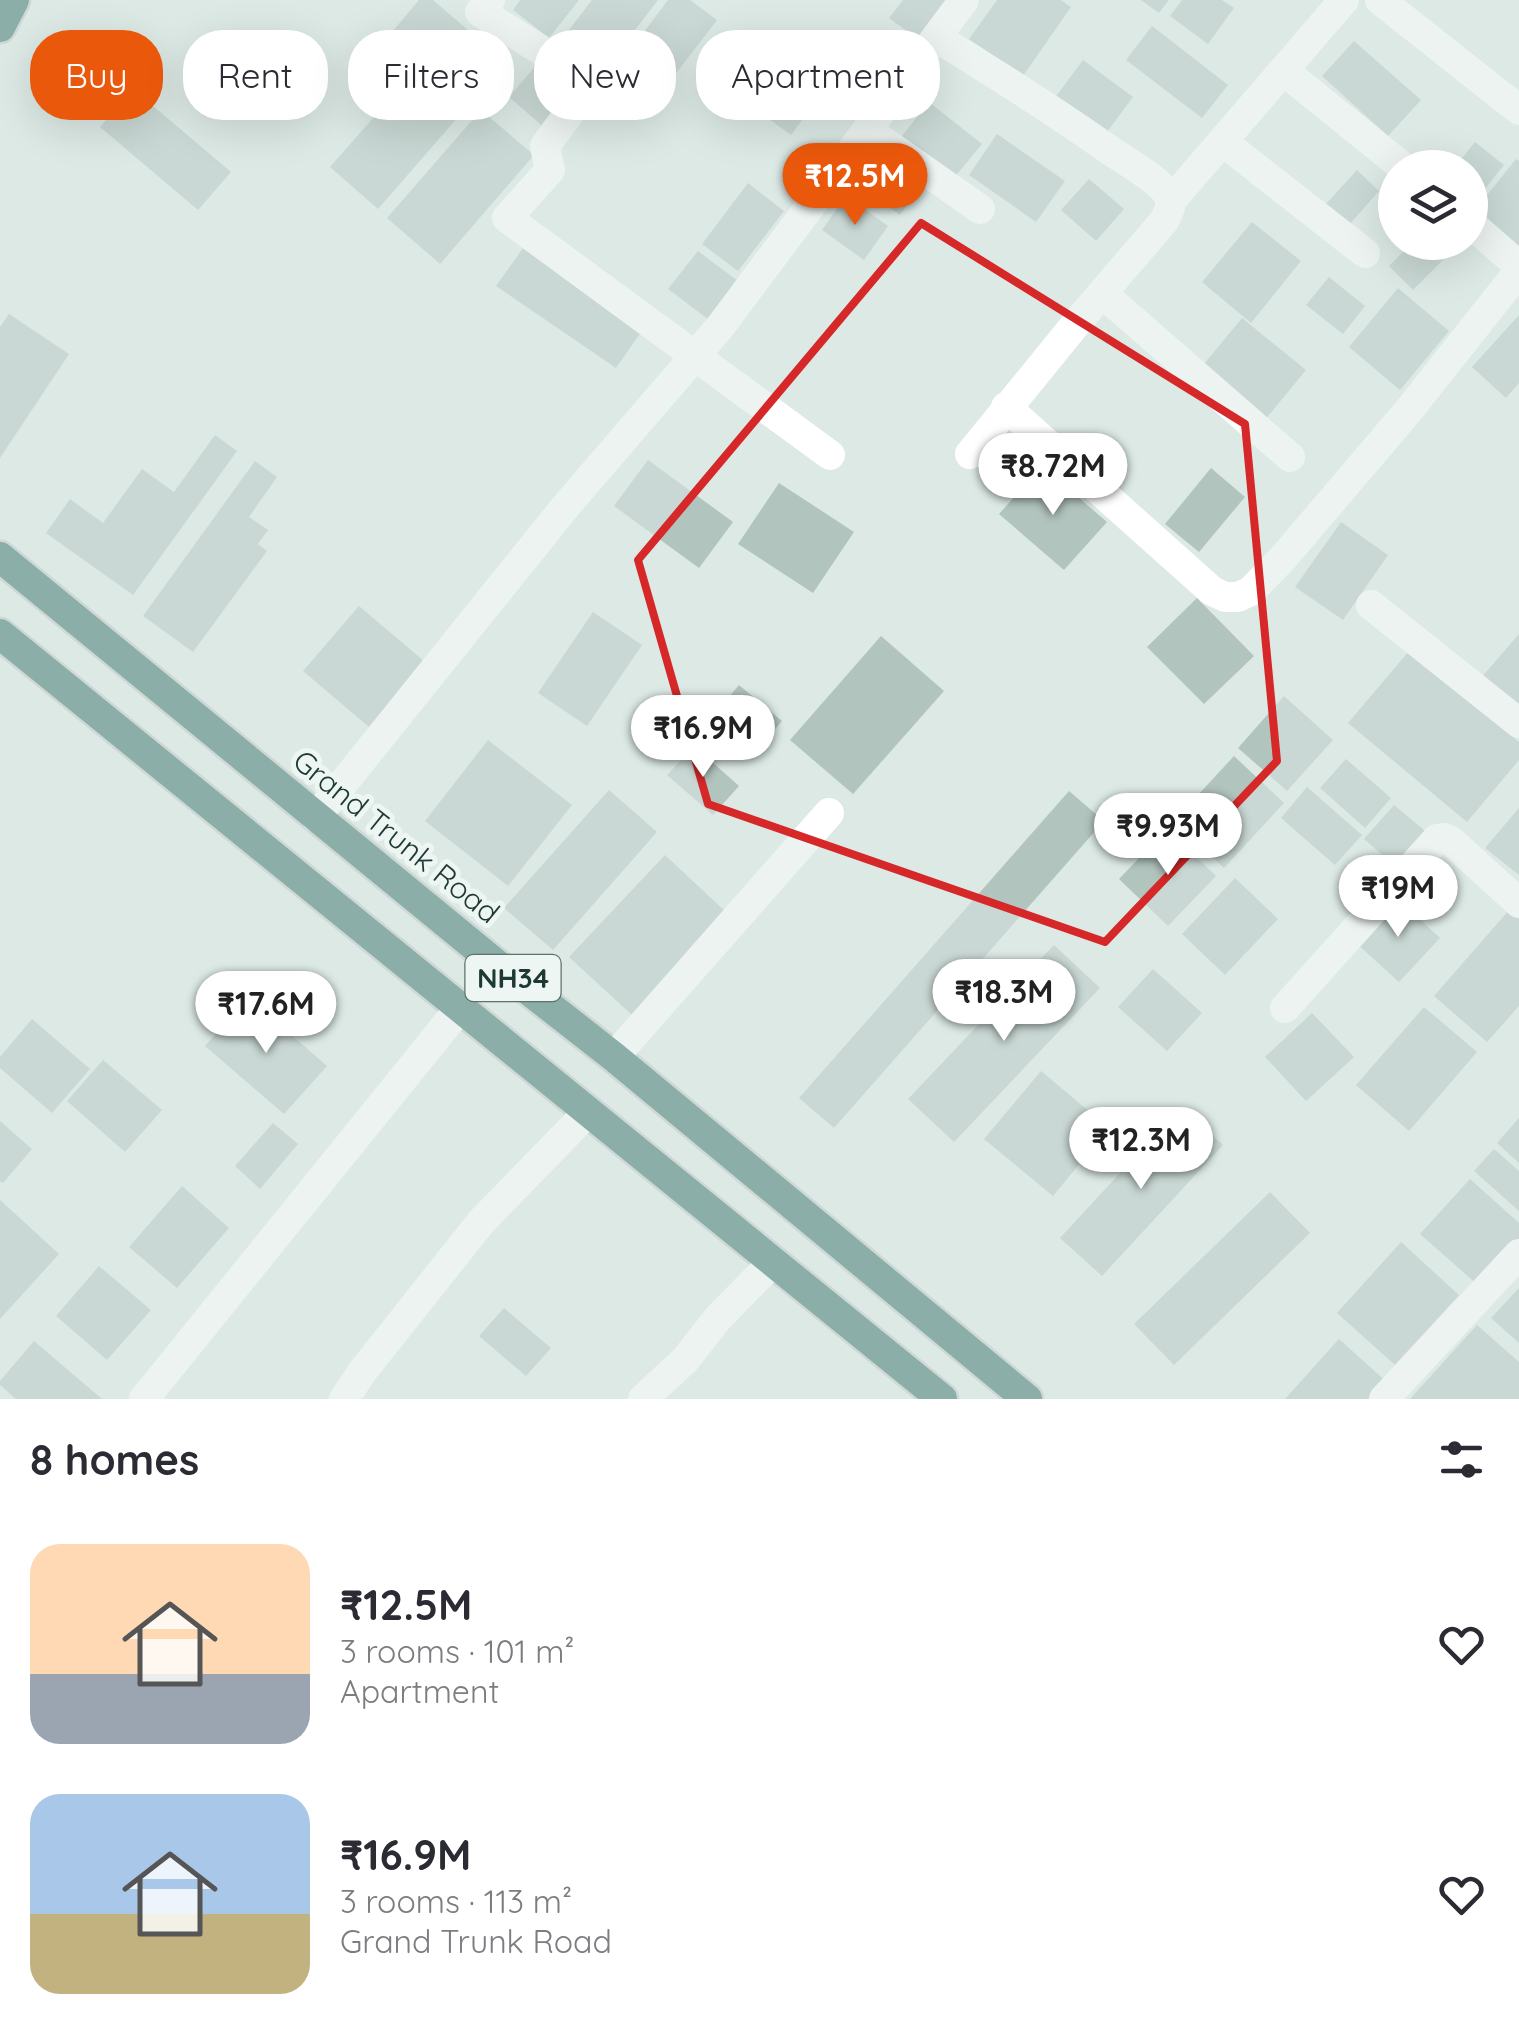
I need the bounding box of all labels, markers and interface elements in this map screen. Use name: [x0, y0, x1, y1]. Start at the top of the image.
chip: Buy: [30, 30, 163, 120]
chip: Rent: [183, 30, 328, 120]
chip: Filters: [348, 30, 514, 120]
chip: New: [534, 30, 676, 120]
chip: Apartment: [696, 30, 940, 120]
pin: ₹12.5M: [774, 143, 936, 228]
map controls: [1378, 150, 1488, 260]
button: layers: [1378, 150, 1488, 260]
text: ₹12.5M: [805, 155, 905, 195]
pin: ₹8.72M: [972, 433, 1134, 518]
text: ₹8.72M: [1000, 445, 1106, 485]
pin: ₹16.9M: [622, 695, 784, 780]
text: ₹16.9M: [653, 707, 753, 747]
street label: Grand Trunk Road: [286, 741, 508, 931]
pin: ₹9.93M: [1087, 793, 1249, 878]
text: ₹9.93M: [1116, 805, 1220, 845]
pin: ₹19M: [1339, 855, 1457, 940]
text: ₹19M: [1361, 867, 1435, 907]
road number: NH34: [466, 955, 560, 1001]
pin: ₹18.3M: [923, 959, 1085, 1044]
pin: ₹17.6M: [185, 971, 347, 1056]
text: ₹18.3M: [954, 971, 1054, 1011]
text: ₹17.6M: [217, 983, 315, 1023]
pin: ₹12.3M: [1060, 1107, 1222, 1192]
text: ₹12.3M: [1091, 1119, 1191, 1159]
icon: filters: [1434, 1432, 1489, 1487]
text: 8 homes: [30, 1433, 199, 1486]
text: ₹12.5M: [340, 1578, 473, 1631]
icon: home: [110, 1584, 230, 1704]
icon: heart: [1434, 1617, 1489, 1672]
text: 3 rooms · 101 m²: [340, 1631, 574, 1671]
text: Apartment: [340, 1671, 499, 1711]
text: ₹16.9M: [340, 1828, 472, 1881]
icon: home: [110, 1834, 230, 1954]
icon: heart: [1434, 1867, 1489, 1922]
text: 3 rooms · 113 m²: [340, 1881, 572, 1921]
text: Grand Trunk Road: [340, 1921, 612, 1961]

